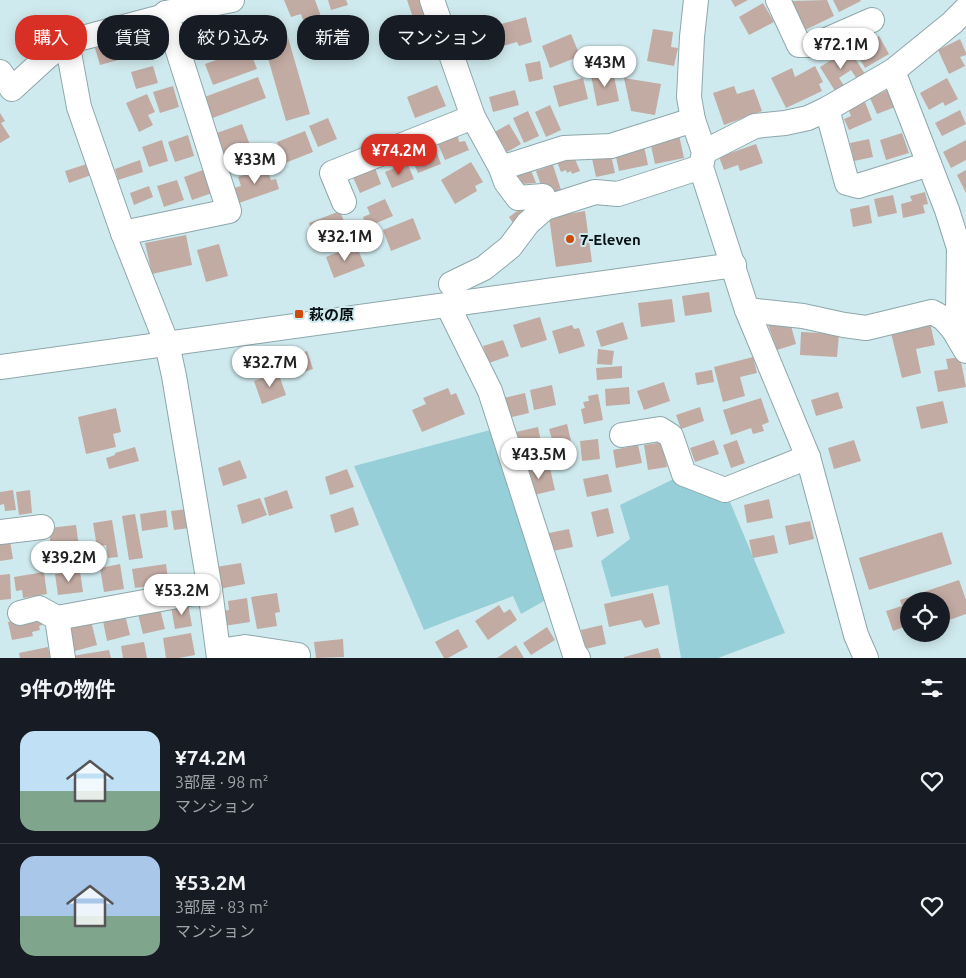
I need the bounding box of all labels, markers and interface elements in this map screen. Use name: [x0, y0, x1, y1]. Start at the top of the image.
chip: 購入: [15, 15, 87, 60]
chip: 賃貸: [97, 15, 169, 60]
chip: 絞り込み: [179, 15, 287, 60]
chip: 新着: [297, 15, 369, 60]
chip: マンション: [379, 15, 505, 60]
pin: ¥72.1M: [800, 28, 882, 70]
text: ¥72.1M: [814, 35, 868, 53]
pin: ¥43M: [575, 46, 635, 88]
text: ¥43M: [584, 53, 626, 71]
pin: ¥74.2M: [358, 134, 440, 176]
text: ¥74.2M: [372, 141, 426, 159]
pin: ¥33M: [225, 142, 285, 185]
text: ¥33M: [234, 150, 276, 168]
pin: ¥32.1M: [304, 220, 386, 262]
text: ¥32.1M: [318, 227, 372, 245]
place label: 7-Eleven: [580, 231, 641, 248]
marker: 7-Eleven: [564, 233, 576, 245]
place label: 萩の原: [309, 306, 354, 323]
marker: 萩の原: [293, 308, 305, 320]
pin: ¥32.7M: [229, 346, 311, 388]
text: ¥32.7M: [243, 353, 297, 371]
pin: ¥43.5M: [498, 438, 580, 480]
text: ¥43.5M: [512, 445, 566, 463]
pin: ¥39.2M: [28, 540, 110, 583]
text: ¥39.2M: [42, 548, 96, 566]
pin: ¥53.2M: [141, 574, 223, 616]
text: ¥53.2M: [155, 581, 209, 599]
map controls: [900, 592, 950, 642]
button: locate: [900, 592, 950, 642]
icon: filters: [918, 674, 946, 702]
text: 9件の物件: [20, 677, 116, 701]
text: ¥74.2M: [175, 745, 246, 769]
icon: home: [60, 751, 120, 811]
icon: heart: [918, 767, 946, 795]
text: 3部屋 · 98 m²: [175, 773, 269, 791]
text: マンション: [175, 797, 255, 815]
text: ¥53.2M: [175, 870, 246, 894]
icon: home: [60, 876, 120, 936]
icon: heart: [918, 892, 946, 920]
text: 3部屋 · 83 m²: [175, 898, 269, 916]
text: マンション: [175, 922, 255, 940]

